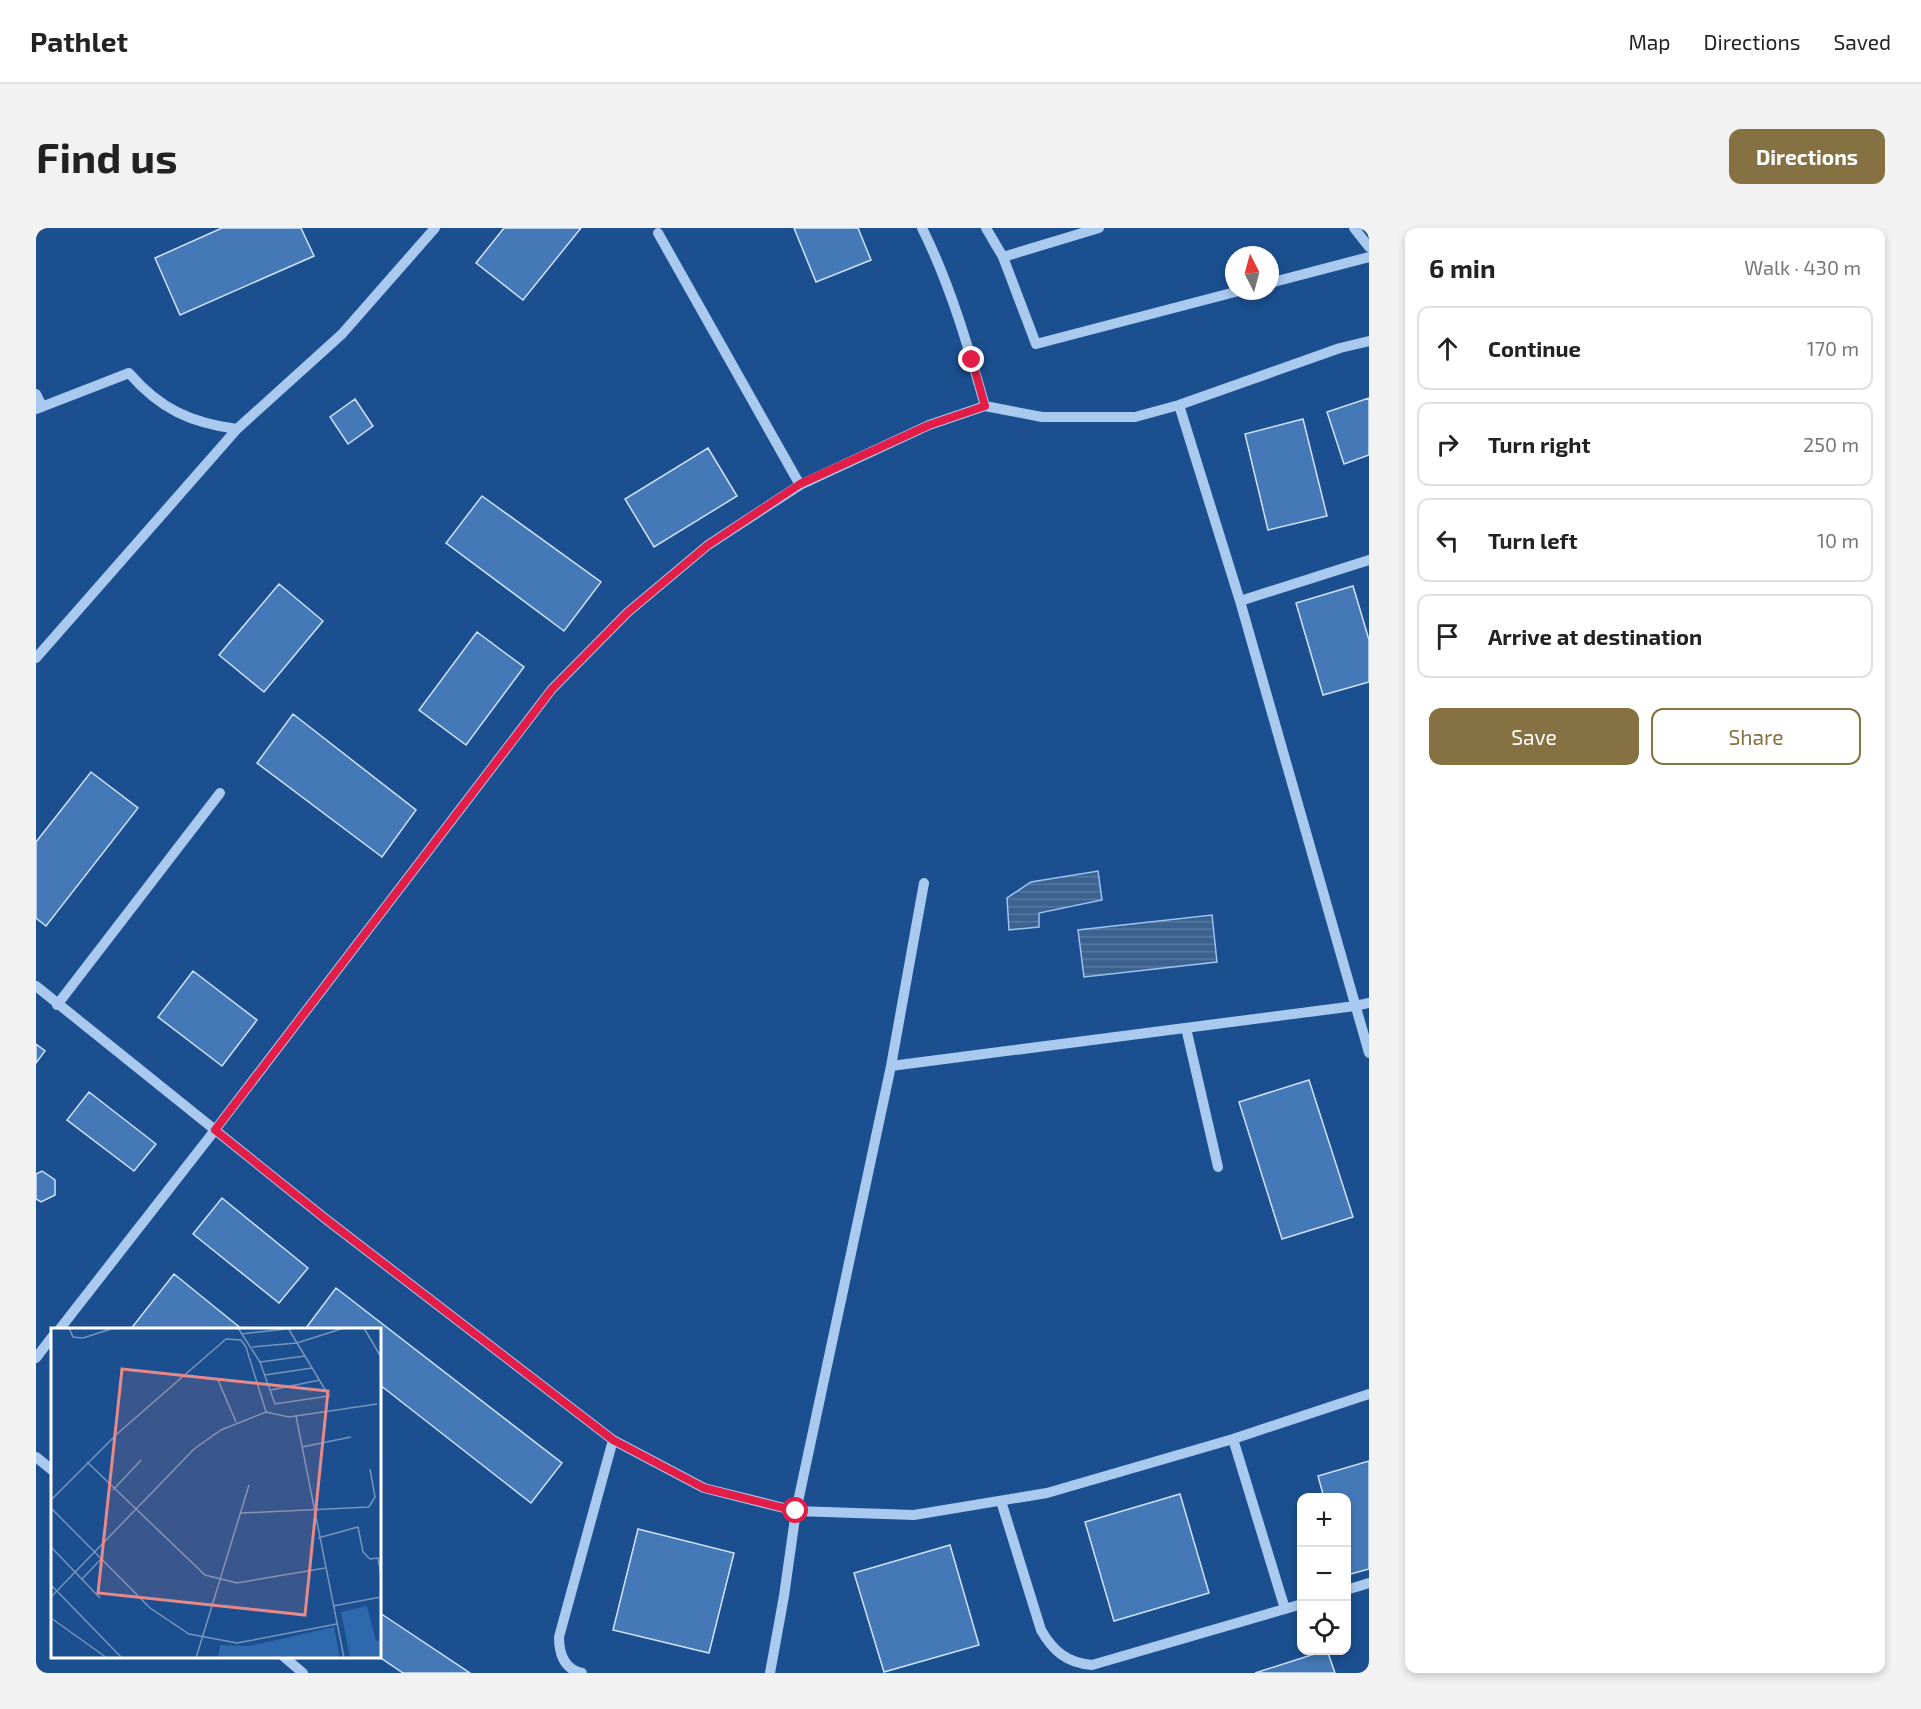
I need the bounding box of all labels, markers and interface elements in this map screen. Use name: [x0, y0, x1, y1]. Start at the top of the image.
text: Pathlet: [30, 24, 128, 58]
text: Map: [1628, 29, 1671, 54]
text: Directions: [1704, 29, 1800, 54]
text: Saved: [1833, 29, 1891, 54]
button: Directions: [1729, 129, 1885, 184]
text: Find us: [36, 131, 178, 181]
north arrow: [1225, 246, 1279, 300]
text: 6 min: [1429, 252, 1496, 283]
text: Walk · 430 m: [1744, 255, 1861, 279]
icon: ahead: [1431, 332, 1464, 365]
text: Continue: [1488, 335, 1581, 361]
text: 170 m: [1807, 336, 1859, 360]
route end: [958, 346, 984, 372]
icon: right: [1431, 428, 1464, 461]
text: Turn right: [1488, 431, 1590, 457]
text: 250 m: [1803, 432, 1859, 456]
icon: left: [1431, 524, 1464, 557]
text: Turn left: [1488, 527, 1577, 553]
text: 10 m: [1817, 528, 1859, 552]
icon: arrive: [1431, 620, 1464, 653]
text: Arrive at destination: [1488, 623, 1702, 649]
button: Save: [1429, 708, 1639, 765]
button: Share: [1651, 708, 1861, 765]
inset map: [51, 1328, 381, 1658]
map controls: [1297, 1493, 1351, 1655]
button: +: [1297, 1493, 1351, 1547]
route start: [782, 1497, 808, 1523]
button: −: [1297, 1547, 1351, 1601]
button: locate: [1297, 1601, 1351, 1655]

